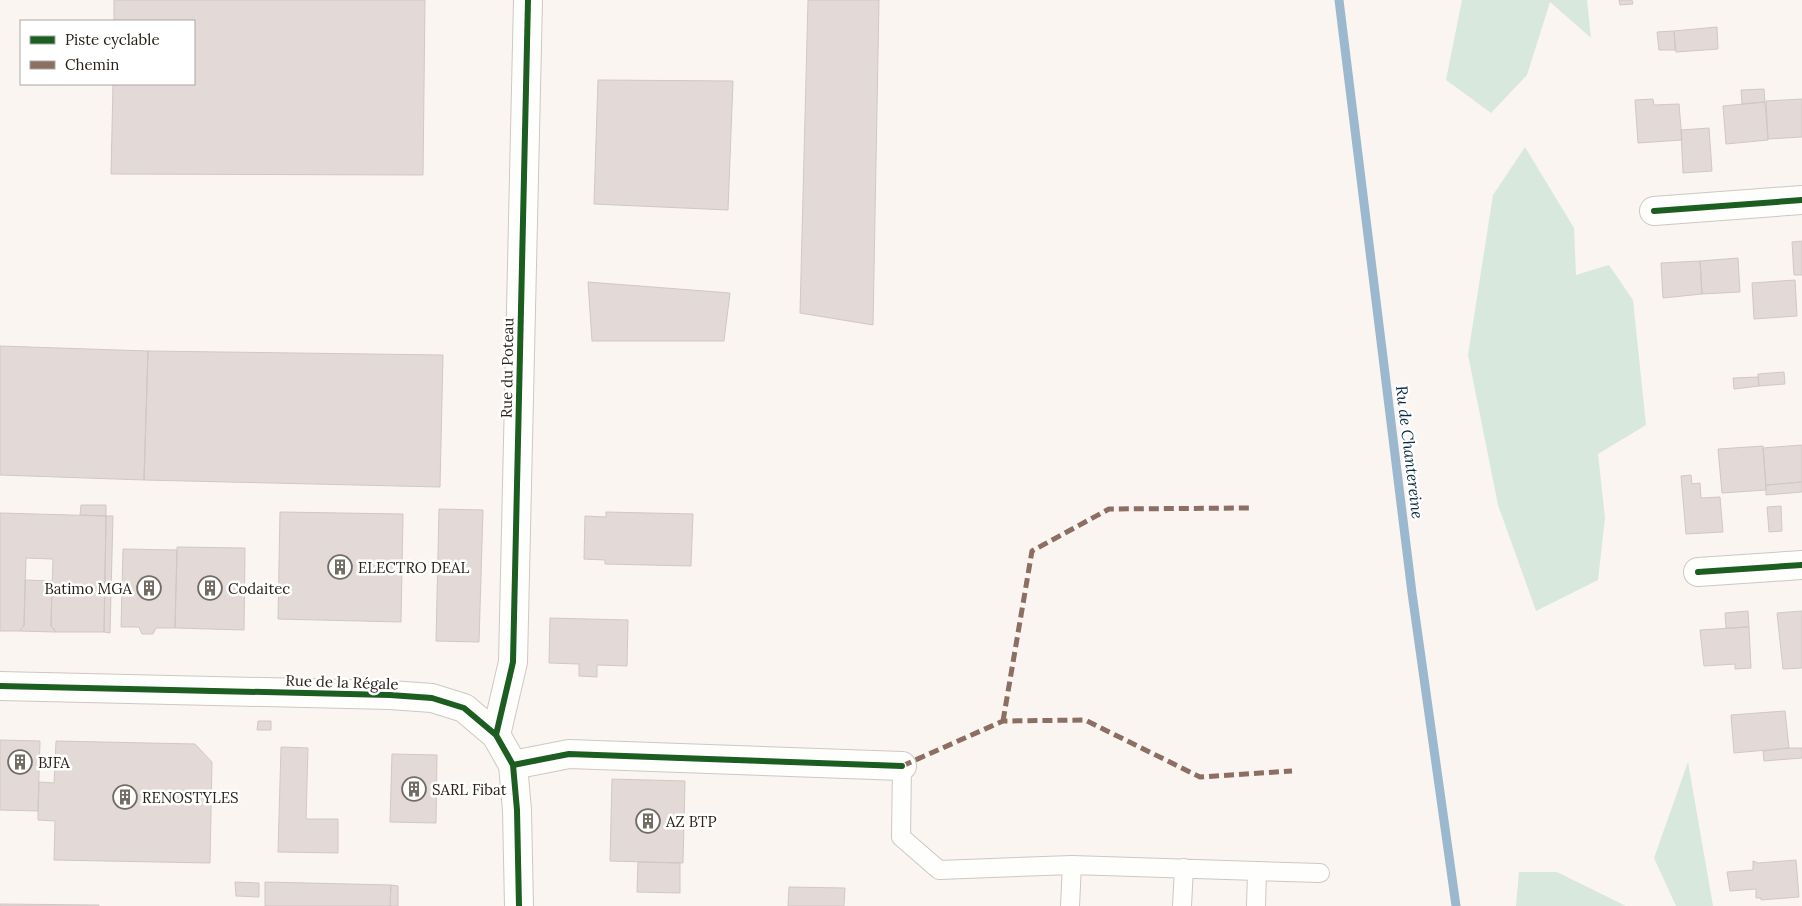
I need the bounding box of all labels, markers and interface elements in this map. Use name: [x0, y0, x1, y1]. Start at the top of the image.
legend: [20, 20, 195, 85]
text: Piste cyclable: [65, 30, 160, 49]
text: Chemin: [65, 55, 119, 74]
street label: Rue du Poteau: [497, 318, 517, 418]
water label: Ru de Chantereine: [1392, 384, 1428, 520]
building icon: ELECTRO DEAL: [327, 554, 353, 580]
place label: ELECTRO DEAL: [358, 558, 469, 577]
building icon: Batimo MGA: [136, 575, 162, 601]
building icon: Codaitec: [197, 575, 223, 601]
place label: Batimo MGA: [44, 579, 133, 598]
place label: Codaitec: [228, 579, 290, 598]
street label: Rue de la Régale: [285, 671, 399, 693]
building icon: BJFA: [7, 749, 33, 775]
place label: BJFA: [38, 753, 70, 772]
building icon: SARL Fibat: [401, 776, 427, 802]
place label: SARL Fibat: [432, 780, 507, 799]
building icon: RENOSTYLES: [112, 784, 138, 810]
place label: RENOSTYLES: [142, 788, 238, 807]
building icon: AZ BTP: [635, 808, 661, 834]
place label: AZ BTP: [665, 812, 717, 831]

